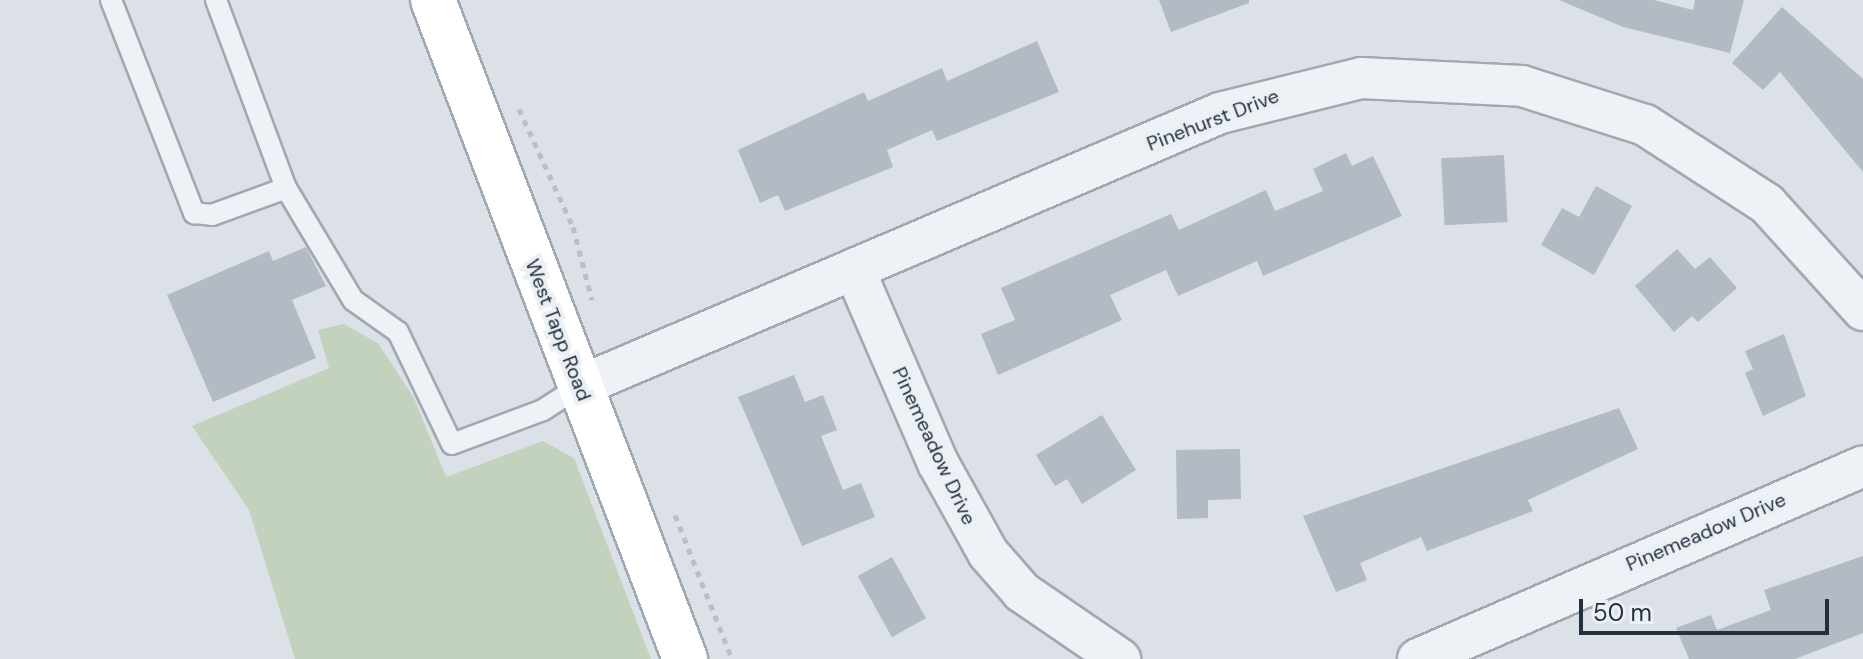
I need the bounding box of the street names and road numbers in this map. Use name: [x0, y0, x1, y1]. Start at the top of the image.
street label: Pinehurst Drive: [1143, 84, 1283, 156]
street label: West Tapp Road: [520, 256, 596, 404]
street label: Pinemeadow Drive: [887, 363, 981, 529]
street label: Pinemeadow Drive: [1622, 487, 1790, 577]

